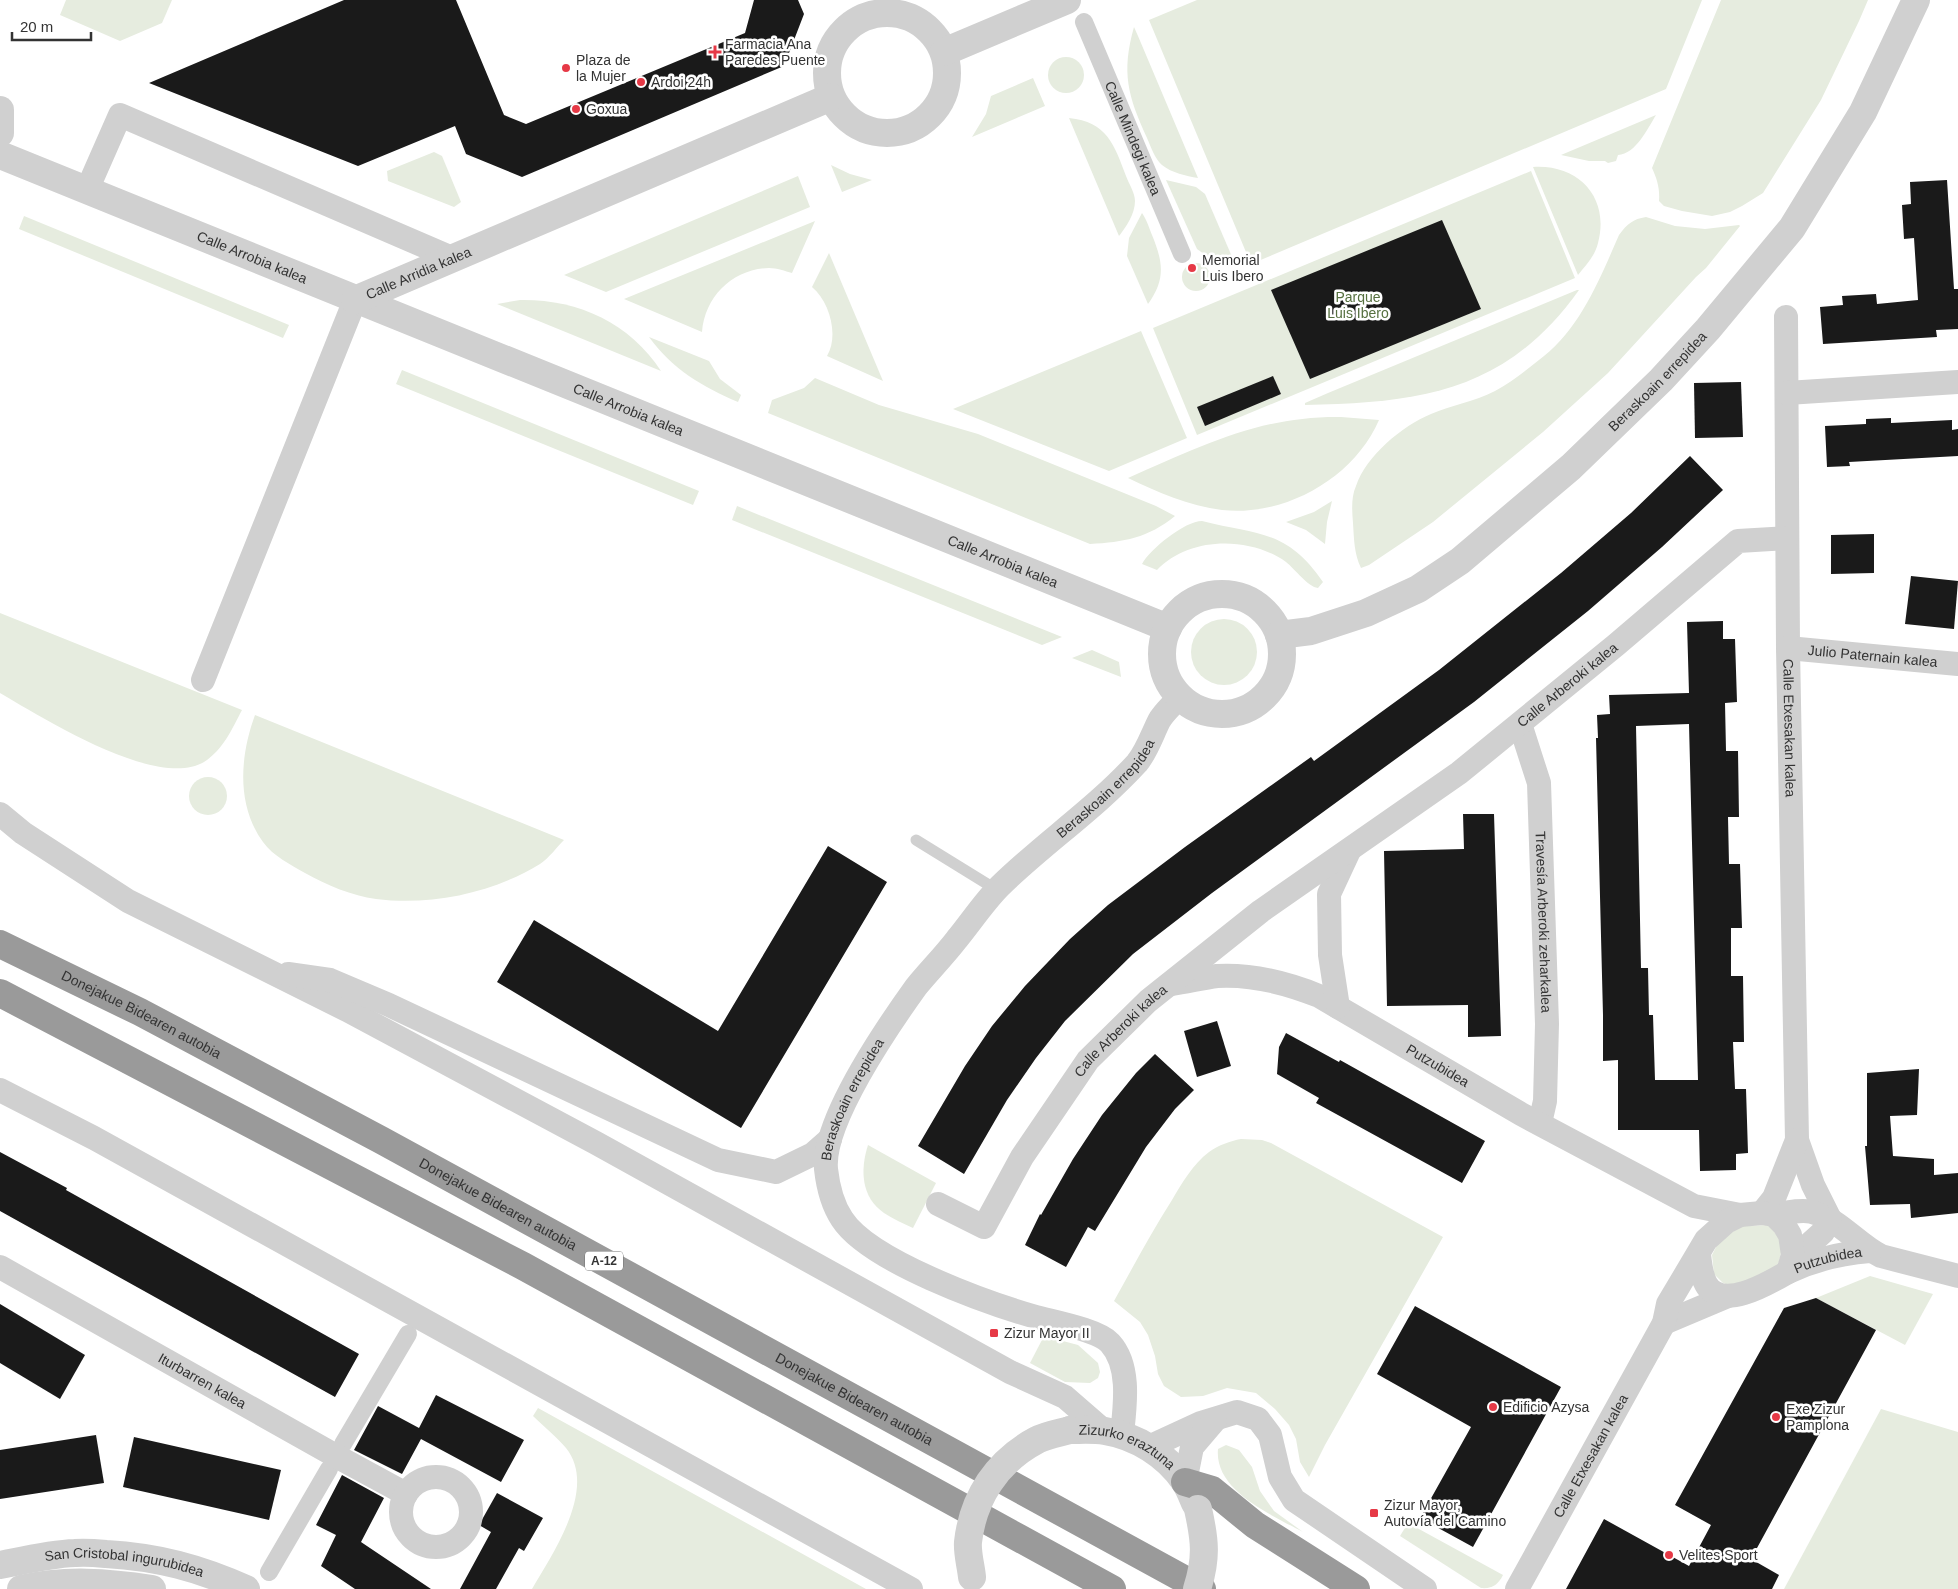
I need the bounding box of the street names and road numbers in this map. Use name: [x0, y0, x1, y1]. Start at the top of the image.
street label: Calle Mindegi kalea: [1102, 79, 1164, 198]
street label: Calle Arrobia kalea: [195, 228, 310, 287]
street label: Calle Arridia kalea: [363, 243, 474, 302]
street label: Beraskoain errepidea: [1605, 328, 1710, 434]
street label: Calle Arrobia kalea: [571, 380, 686, 439]
street label: Calle Arrobia kalea: [945, 532, 1061, 591]
street label: Calle Arberoki kalea: [1514, 639, 1621, 730]
street label: Julio Paternain kalea: [1807, 642, 1938, 670]
street label: Calle Etxesakan kalea: [1780, 659, 1799, 798]
street label: Beraskoain errepidea: [1053, 737, 1158, 841]
street label: Travesía Arberoki zeharkalea: [1533, 831, 1555, 1013]
street label: Donejakue Bidearen autobia: [59, 967, 224, 1062]
street label: Calle Arberoki kalea: [1071, 981, 1170, 1080]
street label: Beraskoain errepidea: [818, 1035, 887, 1162]
street label: Putzubidea: [1403, 1041, 1472, 1090]
street label: Donejakue Bidearen autobia: [417, 1155, 580, 1254]
street label: Putzubidea: [1791, 1244, 1863, 1277]
road number: A-12: [585, 1252, 623, 1270]
street label: Donejakue Bidearen autobia: [773, 1349, 936, 1448]
street label: Iturbarren kalea: [155, 1350, 249, 1412]
street label: Calle Etxesakan kalea: [1550, 1391, 1631, 1521]
street label: Zizurko eraztuna: [1079, 1422, 1179, 1473]
street label: San Cristobal ingurubidea: [43, 1544, 206, 1580]

